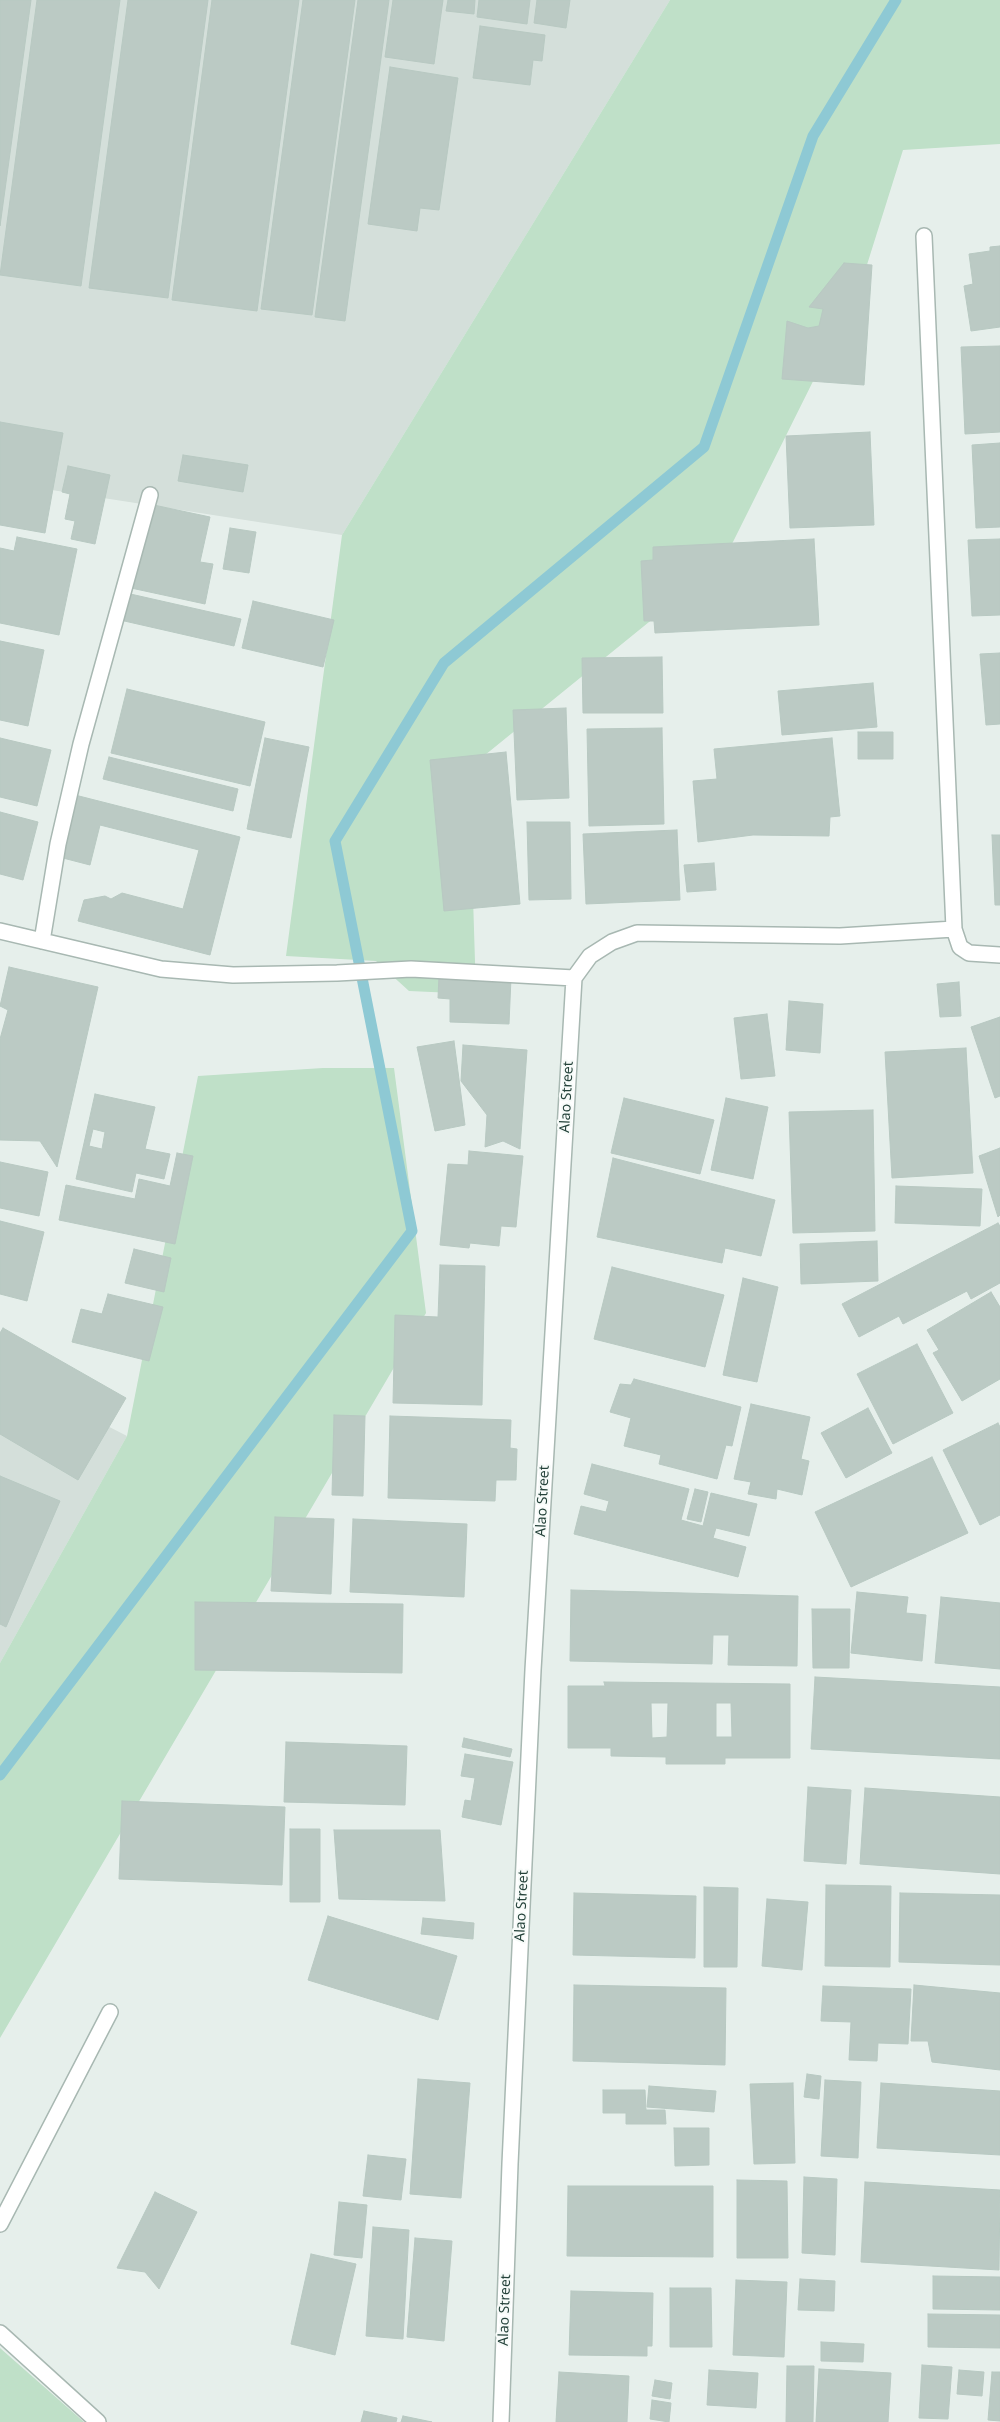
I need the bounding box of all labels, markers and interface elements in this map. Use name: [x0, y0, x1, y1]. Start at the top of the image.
street label: Alao Street: [557, 1061, 577, 1133]
street label: Alao Street: [533, 1465, 553, 1537]
street label: Alao Street: [512, 1870, 532, 1942]
street label: Alao Street: [495, 2274, 515, 2346]

